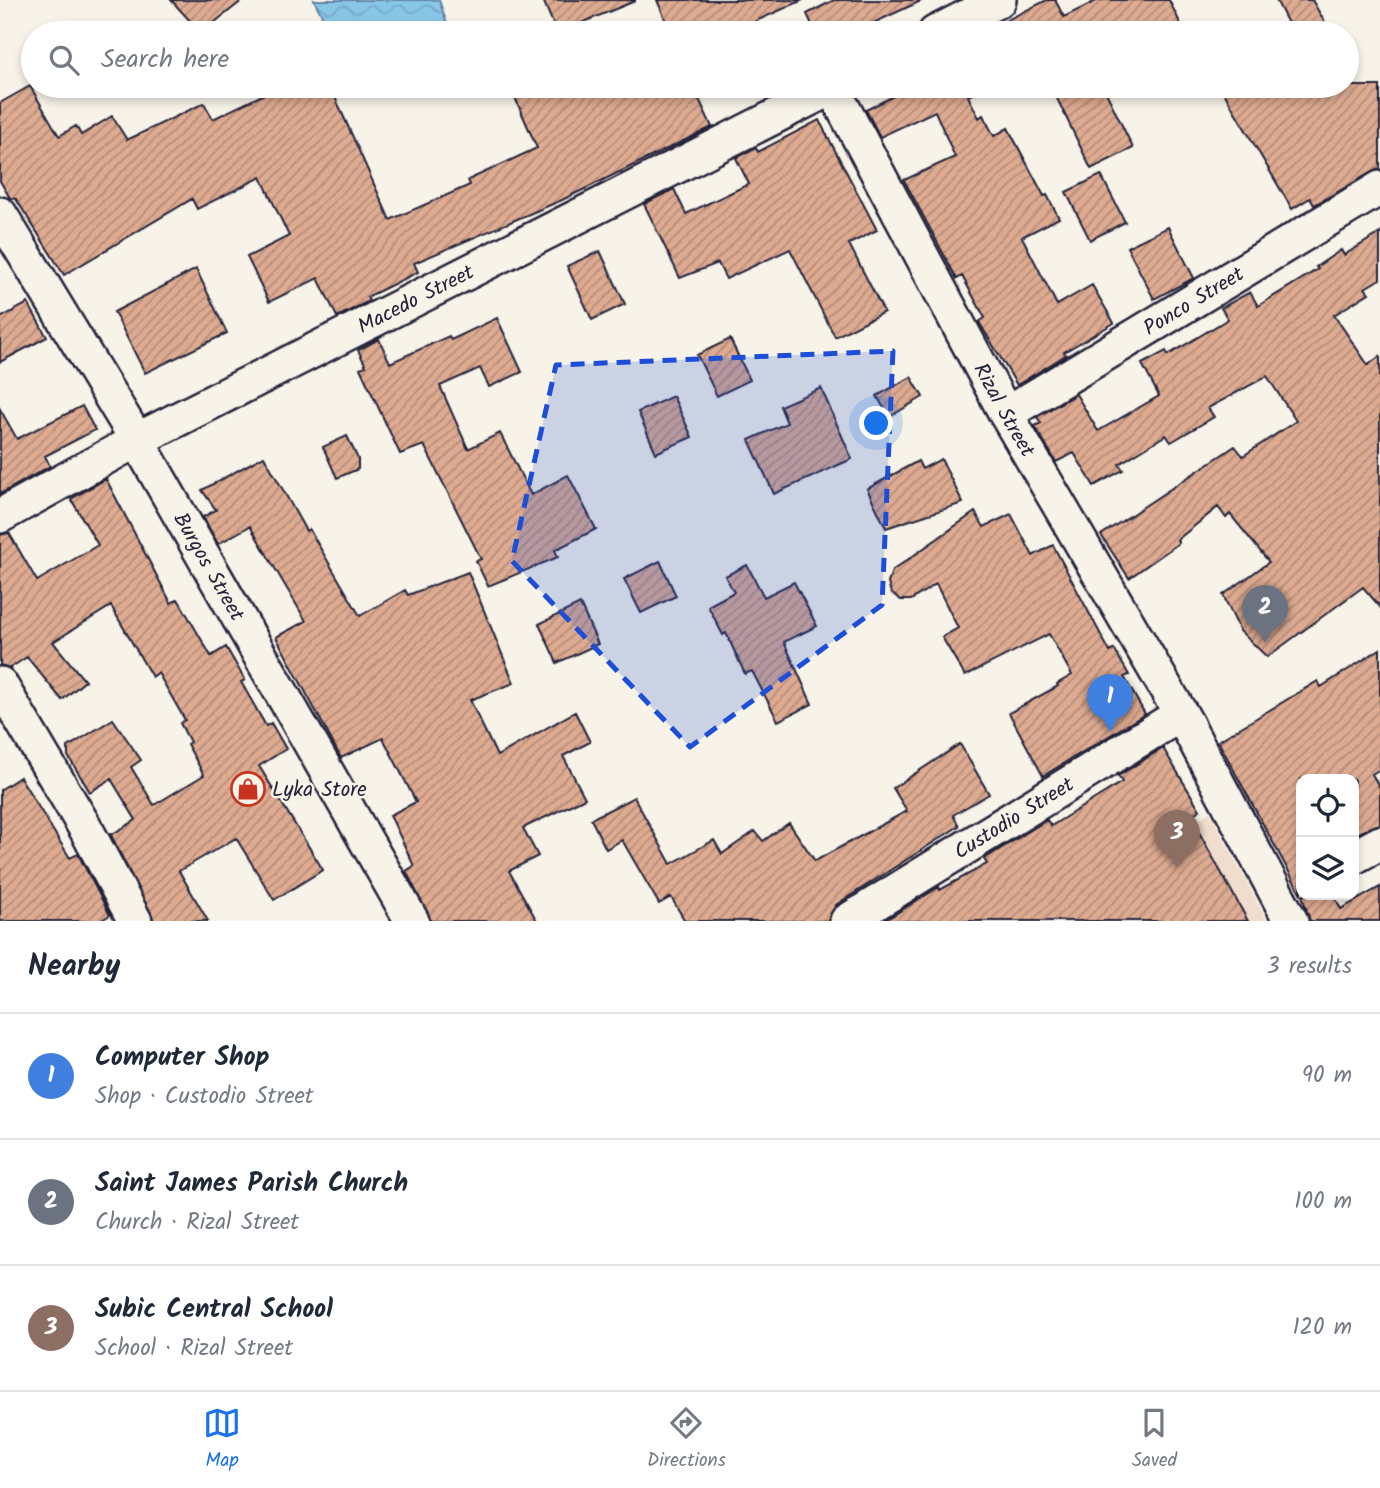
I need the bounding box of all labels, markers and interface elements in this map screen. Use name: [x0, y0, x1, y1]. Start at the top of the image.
search box: [21, 21, 1359, 98]
text: Search here: [101, 39, 229, 81]
icon: search: [45, 41, 83, 79]
street label: Macedo Street: [352, 256, 481, 343]
street label: Ponco Street: [1137, 258, 1252, 345]
street label: Rizal Street: [964, 357, 1043, 465]
your location: [859, 406, 893, 440]
street label: Burgos Street: [164, 507, 253, 629]
pin: 2: [1242, 585, 1288, 643]
pin: 1: [1087, 674, 1133, 732]
street label: Custodio Street: [948, 769, 1082, 869]
shop icon: Lyka Store: [229, 770, 267, 808]
place label: Lyka Store: [272, 774, 367, 807]
map controls: [1296, 774, 1359, 900]
button: locate: [1296, 774, 1359, 837]
pin: 3: [1154, 810, 1200, 868]
button: layers: [1296, 837, 1359, 900]
text: Nearby: [28, 943, 120, 991]
text: 3 results: [1266, 949, 1352, 985]
text: Computer Shop: [95, 1037, 270, 1079]
text: 1: [48, 1058, 54, 1094]
text: 90 m: [1302, 1058, 1352, 1094]
text: Shop · Custodio Street: [95, 1079, 314, 1115]
text: Saint James Parish Church: [95, 1163, 408, 1205]
text: 2: [44, 1184, 58, 1220]
text: 100 m: [1294, 1184, 1352, 1220]
text: Church · Rizal Street: [95, 1205, 299, 1241]
text: Subic Central School: [95, 1289, 333, 1331]
text: 3: [45, 1310, 57, 1346]
text: 120 m: [1292, 1310, 1352, 1346]
text: School · Rizal Street: [95, 1331, 293, 1367]
tab: Map: [203, 1404, 241, 1476]
tab: Directions: [647, 1404, 726, 1476]
tab: Saved: [1132, 1404, 1177, 1476]

